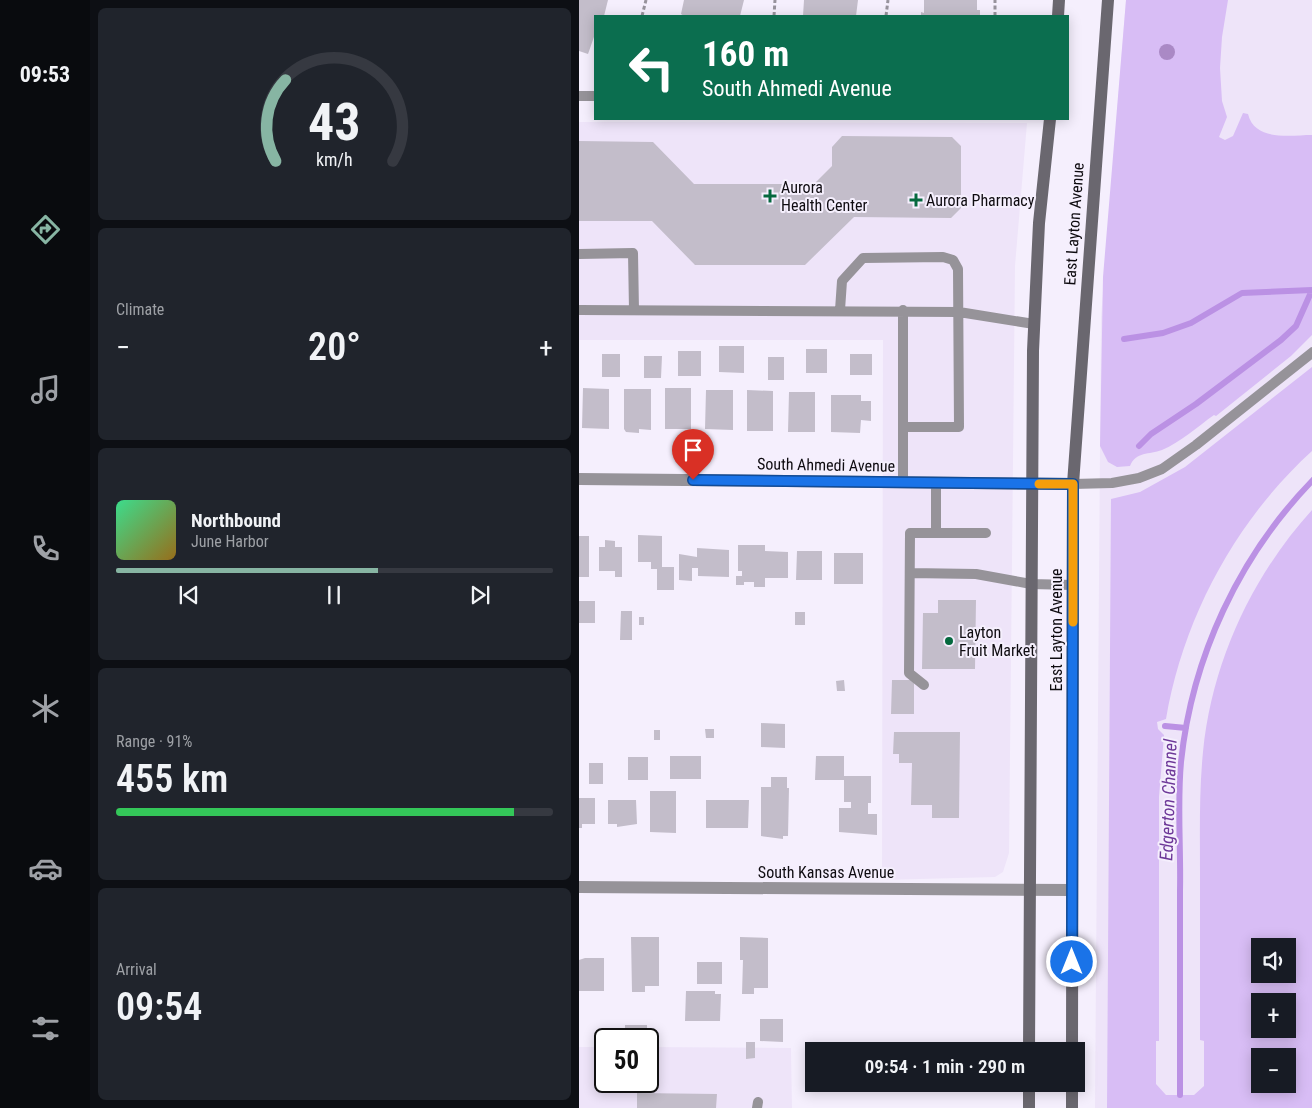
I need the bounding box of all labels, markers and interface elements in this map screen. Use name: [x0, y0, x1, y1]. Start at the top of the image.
text: 160 m: [702, 34, 789, 75]
icon: left: [619, 35, 684, 100]
text: 09:53: [20, 62, 70, 87]
text: South Ahmedi Avenue: [702, 76, 892, 101]
text: 43: [308, 92, 361, 153]
text: km/h: [316, 149, 353, 170]
street label: East Layton Avenue: [1060, 162, 1088, 286]
place label: Aurora Health Center: [781, 178, 867, 215]
marker: Aurora Health Center: [763, 189, 777, 203]
place label: Aurora Pharmacy: [926, 191, 1035, 210]
marker: Aurora Pharmacy: [910, 194, 922, 206]
icon: directions: [28, 212, 63, 247]
text: Climate: [116, 300, 164, 319]
text: 20°: [308, 325, 361, 369]
text: −: [116, 331, 130, 364]
text: +: [539, 331, 553, 364]
icon: music: [28, 372, 63, 407]
pin: [672, 429, 714, 480]
icon: arrive: [679, 436, 707, 464]
street label: South Ahmedi Avenue: [757, 454, 895, 476]
text: Northbound: [191, 509, 281, 532]
icon: phone: [28, 531, 63, 566]
text: June Harbor: [191, 532, 269, 551]
street label: East Layton Avenue: [1047, 568, 1066, 692]
icon: previous: [175, 581, 203, 609]
icon: pause: [320, 581, 348, 609]
icon: next: [466, 581, 494, 609]
place label: Layton Fruit Market: [959, 623, 1035, 660]
marker: Layton Fruit Market: [943, 635, 955, 647]
icon: climate: [28, 691, 63, 726]
text: Range · 91%: [116, 732, 192, 751]
water label: Edgerton Channel: [1155, 738, 1181, 861]
text: 455 km: [116, 757, 228, 801]
icon: car: [28, 851, 63, 886]
street label: South Kansas Avenue: [758, 863, 894, 882]
position arrow: [1045, 935, 1097, 987]
map controls: [1251, 938, 1296, 1093]
button: sound: [1251, 938, 1296, 983]
text: Arrival: [116, 960, 157, 979]
text: 09:54: [116, 985, 202, 1029]
button: +: [1251, 993, 1296, 1038]
icon: filters: [28, 1011, 63, 1046]
speed limit sign: 50: [594, 1028, 659, 1093]
button: −: [1251, 1048, 1296, 1093]
text: 09:54 · 1 min · 290 m: [865, 1055, 1025, 1078]

